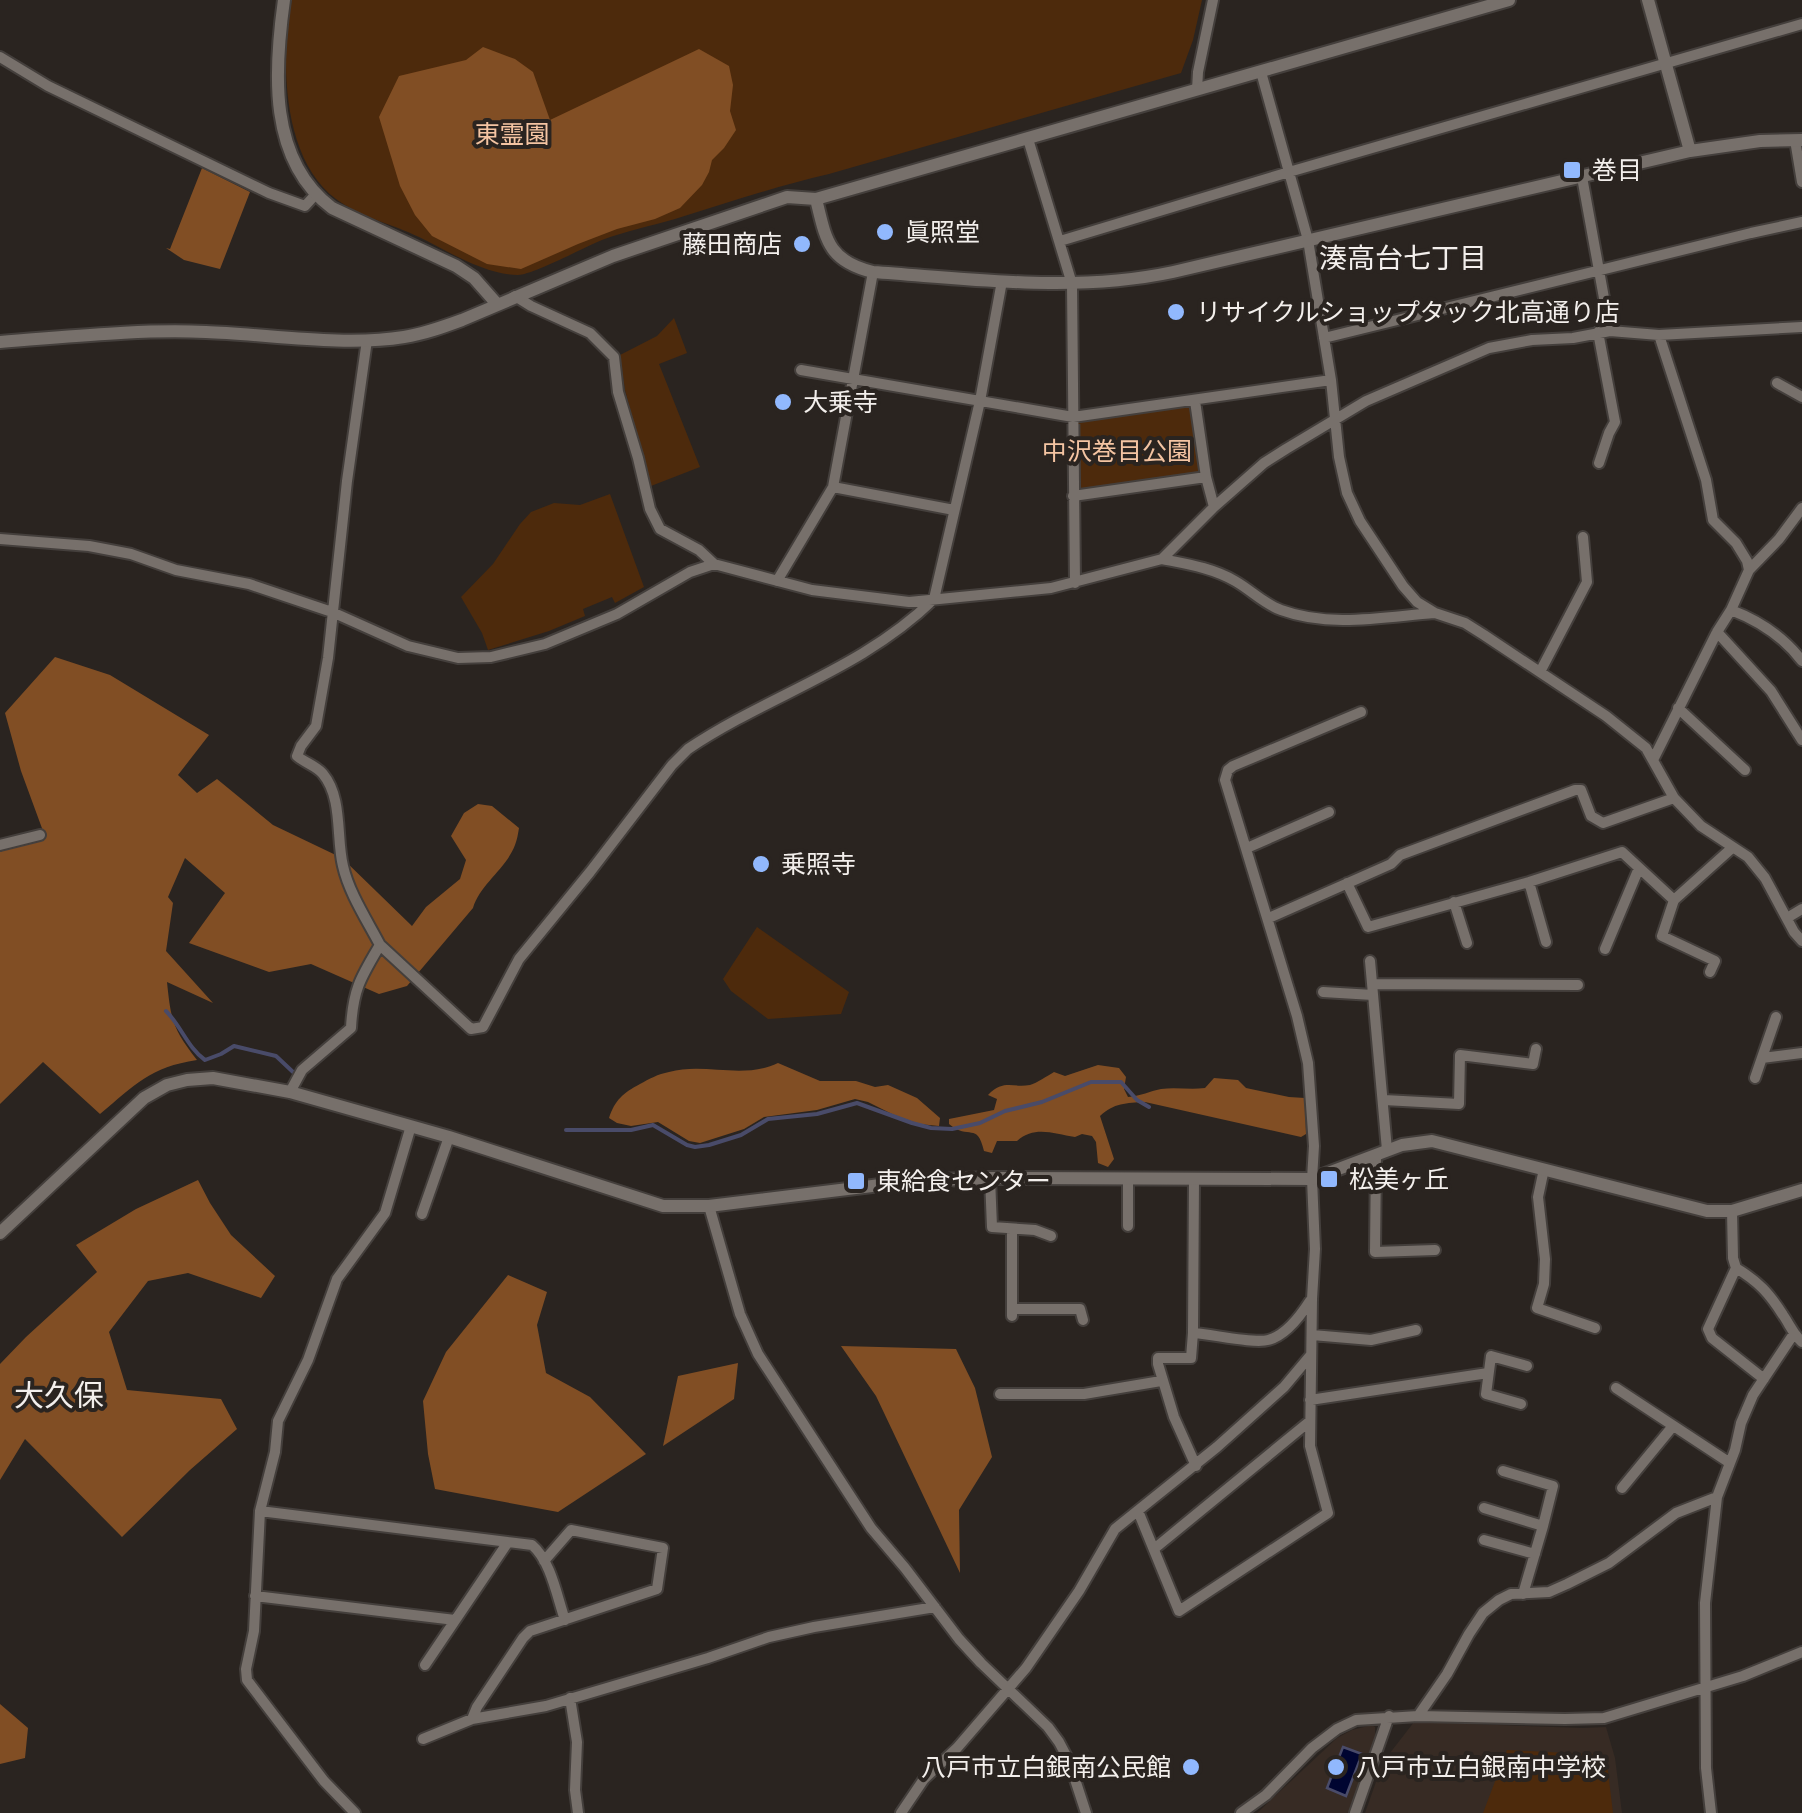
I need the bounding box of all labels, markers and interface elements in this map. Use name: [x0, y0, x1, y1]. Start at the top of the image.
park label: 東霊園: [474, 120, 550, 149]
place label: 巻目: [1592, 156, 1642, 185]
marker: 巻目: [1561, 159, 1583, 181]
place label: 眞照堂: [905, 218, 980, 247]
marker: 眞照堂: [874, 221, 896, 243]
place label: 藤田商店: [682, 230, 782, 259]
marker: 藤田商店: [791, 233, 813, 255]
district label: 湊高台七丁目: [1319, 242, 1487, 275]
place label: リサイクルショップタック北高通り店: [1196, 298, 1620, 327]
marker: リサイクルショップタック北高通り店: [1165, 301, 1187, 323]
place label: 大乗寺: [803, 388, 878, 417]
marker: 大乗寺: [772, 391, 794, 413]
park label: 中沢巻目公園: [1042, 437, 1192, 466]
place label: 乗照寺: [781, 850, 856, 879]
marker: 乗照寺: [750, 853, 772, 875]
place label: 松美ヶ丘: [1349, 1165, 1449, 1194]
place label: 東給食センター: [876, 1167, 1051, 1196]
marker: 松美ヶ丘: [1318, 1168, 1340, 1190]
marker: 東給食センター: [845, 1170, 867, 1192]
district label: 大久保: [14, 1378, 104, 1413]
place label: 八戸市立白銀南公民館: [921, 1753, 1171, 1782]
place label: 八戸市立白銀南中学校: [1356, 1753, 1606, 1782]
marker: 八戸市立白銀南公民館: [1180, 1756, 1202, 1778]
marker: 八戸市立白銀南中学校: [1325, 1756, 1347, 1778]

